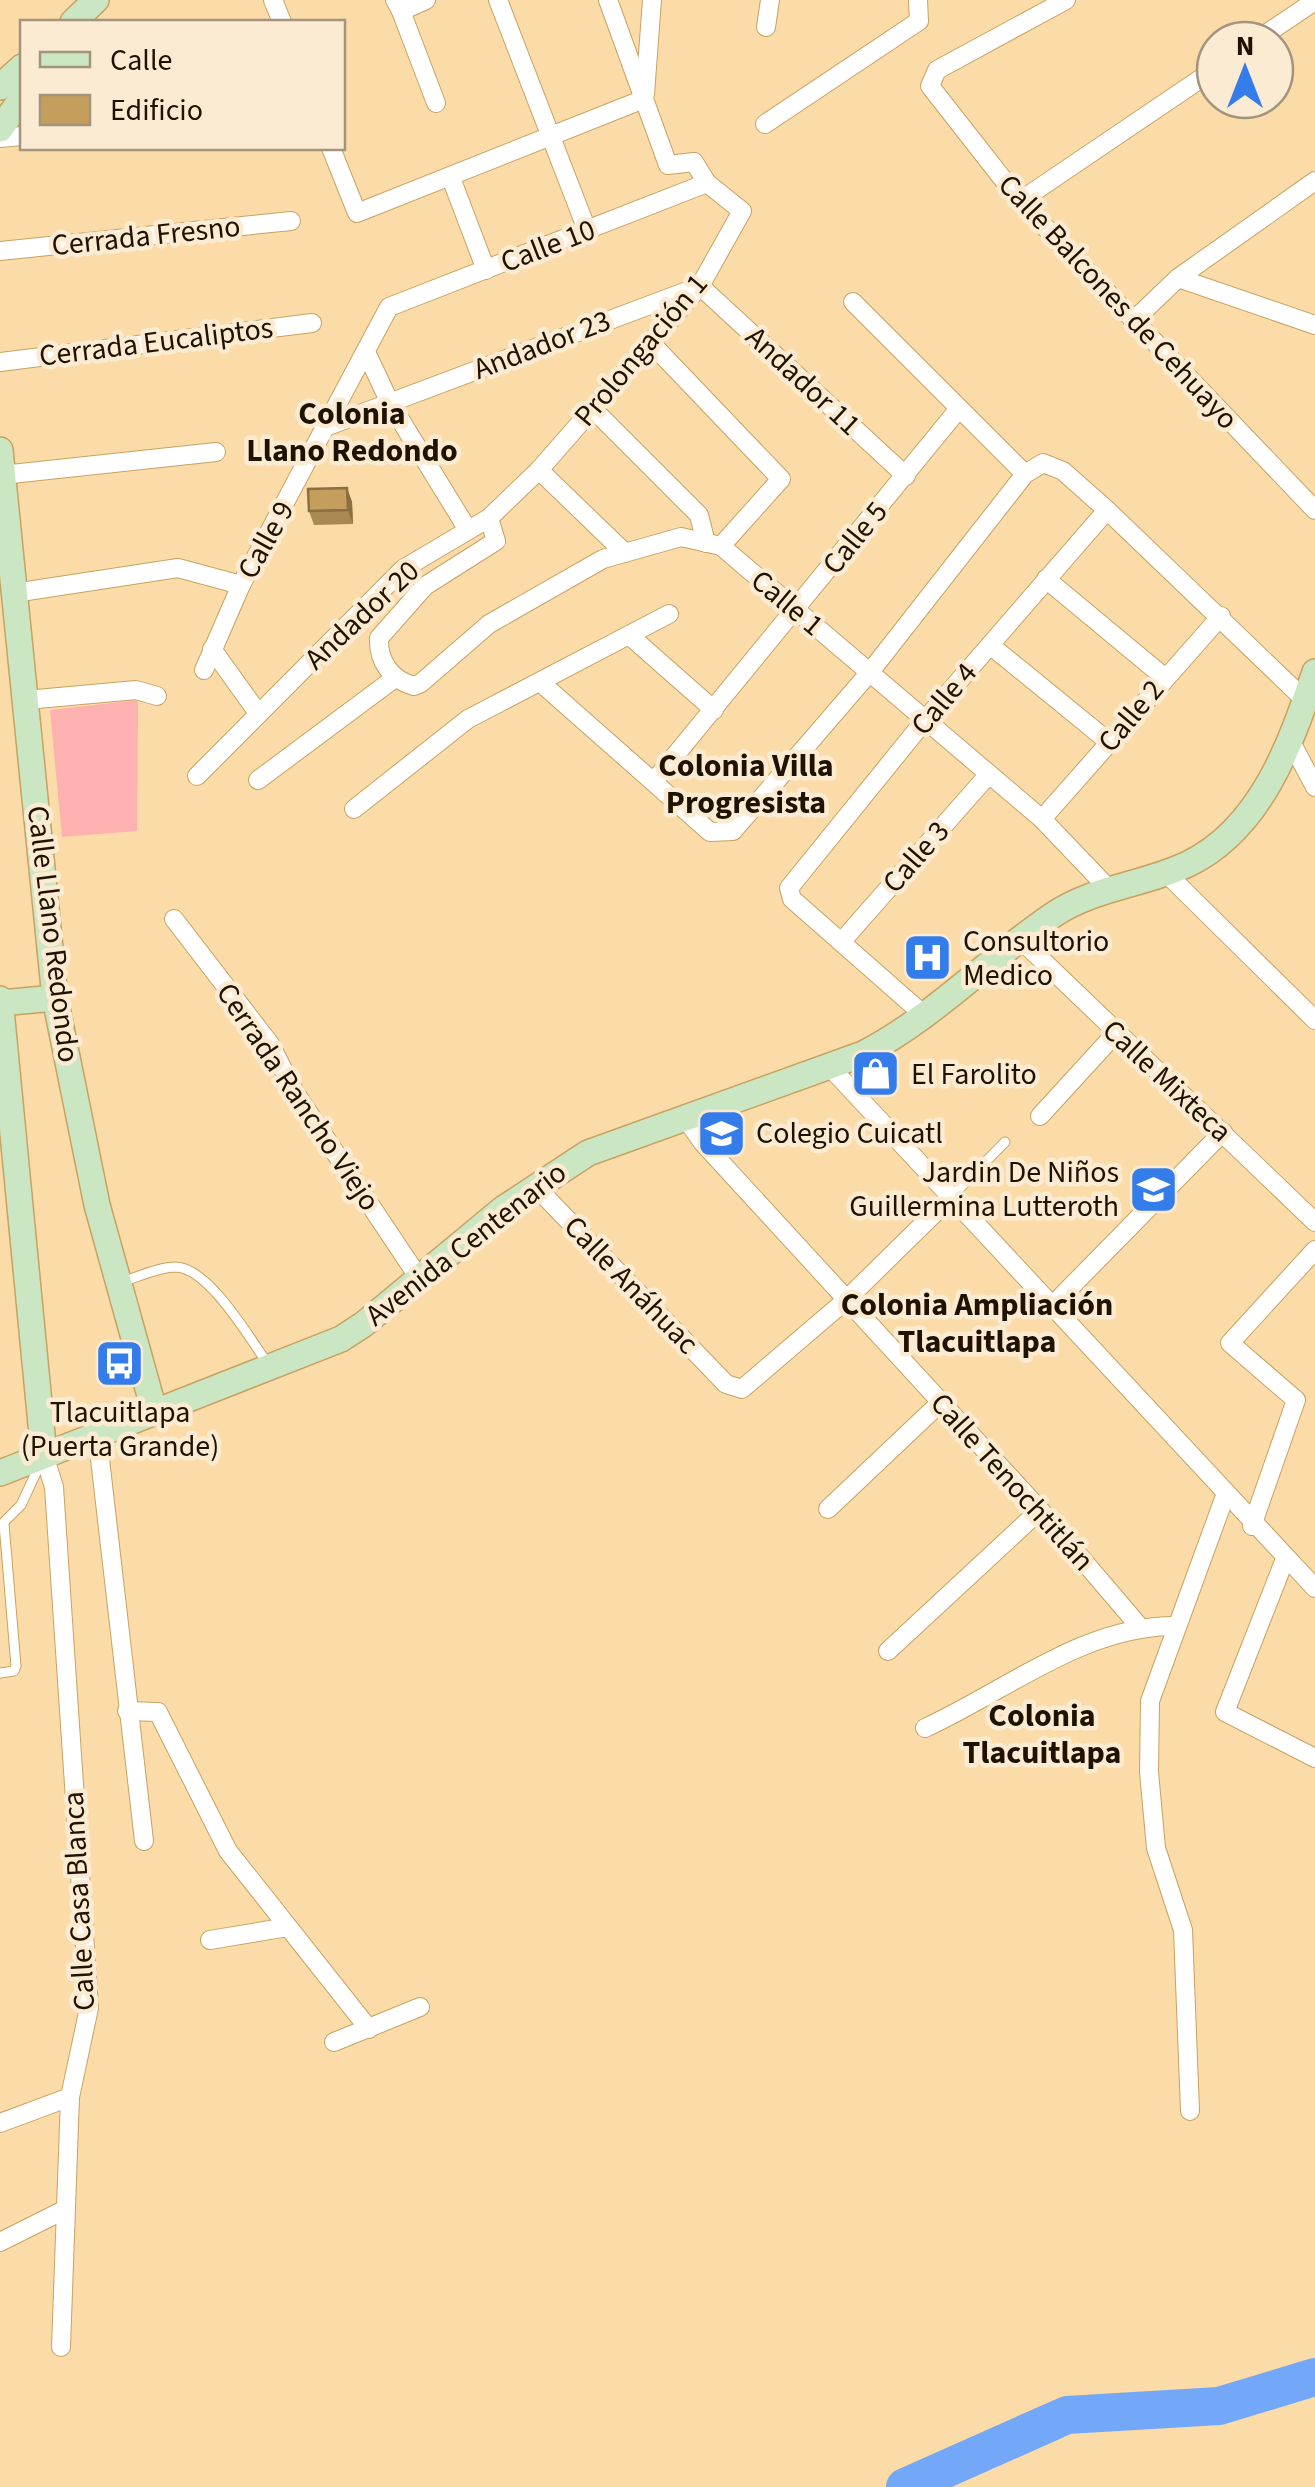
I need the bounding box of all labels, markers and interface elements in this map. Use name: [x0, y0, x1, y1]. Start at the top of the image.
legend: [20, 20, 345, 150]
north arrow: [1195, 20, 1295, 120]
text: N: [1236, 26, 1254, 66]
text: Calle: [110, 39, 172, 82]
text: Edificio: [110, 89, 203, 132]
street label: Calle Balcones de Cehuayo: [988, 165, 1248, 439]
street label: Cerrada Fresno: [50, 205, 242, 267]
street label: Calle 10: [494, 208, 602, 284]
street label: Prolongación 1: [564, 264, 718, 436]
street label: Andador 23: [467, 299, 617, 391]
street label: Cerrada Eucaliptos: [37, 306, 275, 378]
street label: Andador 11: [736, 316, 870, 446]
district label: Colonia Llano Redondo: [246, 391, 458, 474]
street label: Calle 5: [812, 492, 898, 584]
street label: Calle 9: [227, 493, 305, 587]
street label: Andador 20: [295, 550, 429, 680]
street label: Calle 1: [741, 560, 833, 646]
street label: Calle 4: [901, 653, 987, 745]
street label: Calle 2: [1088, 670, 1174, 762]
district label: Colonia Villa Progresista: [658, 743, 834, 826]
street label: Calle Llano Redondo: [16, 803, 90, 1065]
street label: Calle 3: [872, 811, 960, 903]
place label: Consultorio Medico: [963, 920, 1109, 997]
hospital icon: Consultorio Medico: [902, 932, 954, 984]
street label: Cerrada Rancho Viejo: [205, 974, 391, 1220]
street label: Calle Mixteca: [1093, 1010, 1241, 1152]
shop icon: El Farolito: [850, 1048, 902, 1100]
place label: El Farolito: [911, 1053, 1037, 1096]
school or university icon: Colegio Cuicatl: [695, 1107, 747, 1159]
place label: Colegio Cuicatl: [756, 1112, 943, 1155]
place label: Jardin De Niños Guillermina Lutteroth: [849, 1151, 1119, 1228]
street label: Avenida Centenario: [356, 1152, 576, 1336]
school or university icon: Jardin De Niños Guillermina Lutteroth: [1128, 1163, 1180, 1215]
street label: Calle Anáhuac: [554, 1206, 708, 1364]
district label: Colonia Ampliación Tlacuitlapa: [841, 1282, 1113, 1365]
bus stop icon: Tlacuitlapa (Puerta Grande): [94, 1337, 146, 1389]
street label: Calle Tenochtitlán: [920, 1383, 1104, 1581]
place label: Tlacuitlapa (Puerta Grande): [21, 1391, 219, 1468]
district label: Colonia Tlacuitlapa: [963, 1693, 1121, 1776]
street label: Calle Casa Blanca: [52, 1790, 106, 2012]

